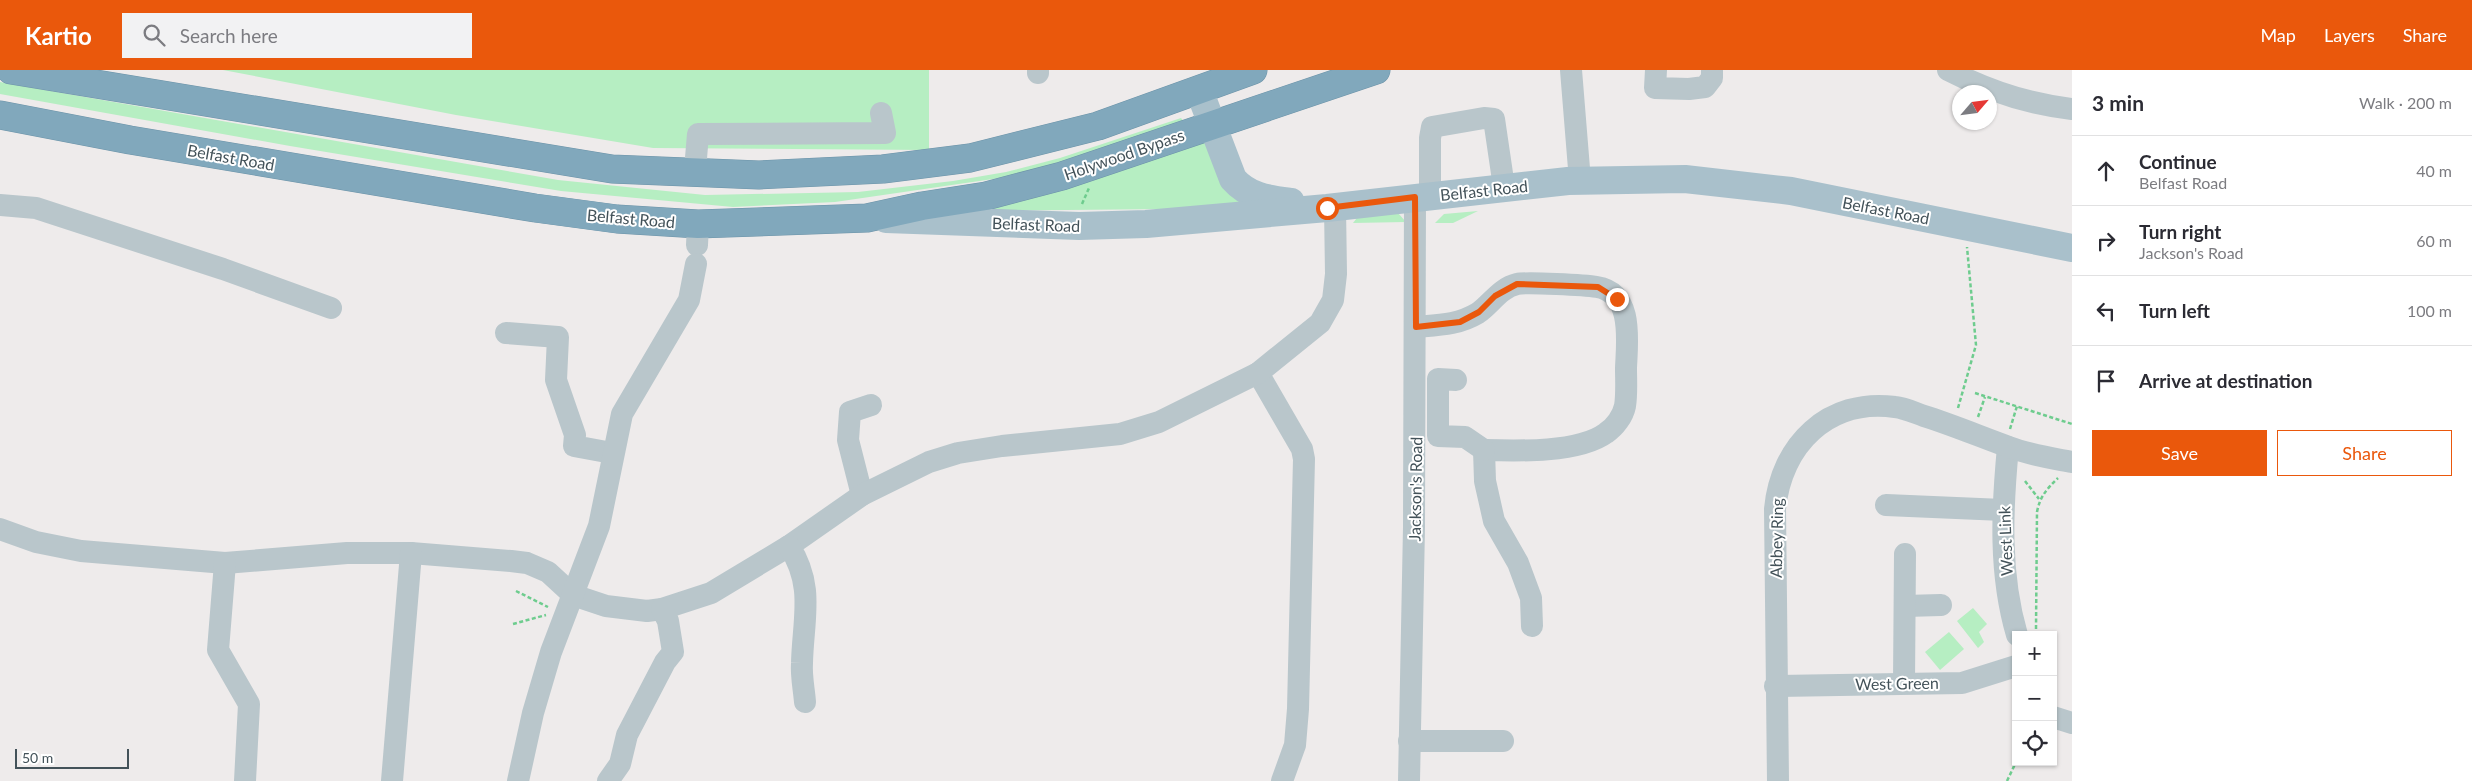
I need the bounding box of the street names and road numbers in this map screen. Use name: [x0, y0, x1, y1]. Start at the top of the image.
street label: Holywood Bypass: [1061, 125, 1187, 183]
street label: Belfast Road: [186, 140, 276, 174]
street label: Belfast Road: [1439, 176, 1529, 204]
street label: Belfast Road: [1841, 192, 1931, 228]
street label: Belfast Road: [586, 205, 676, 231]
street label: Belfast Road: [992, 213, 1080, 235]
street label: Jackson's Road: [1405, 437, 1425, 541]
street label: Abbey Ring: [1766, 498, 1786, 578]
street label: West Link: [1994, 505, 2016, 576]
street label: West Green: [1855, 673, 1939, 693]

